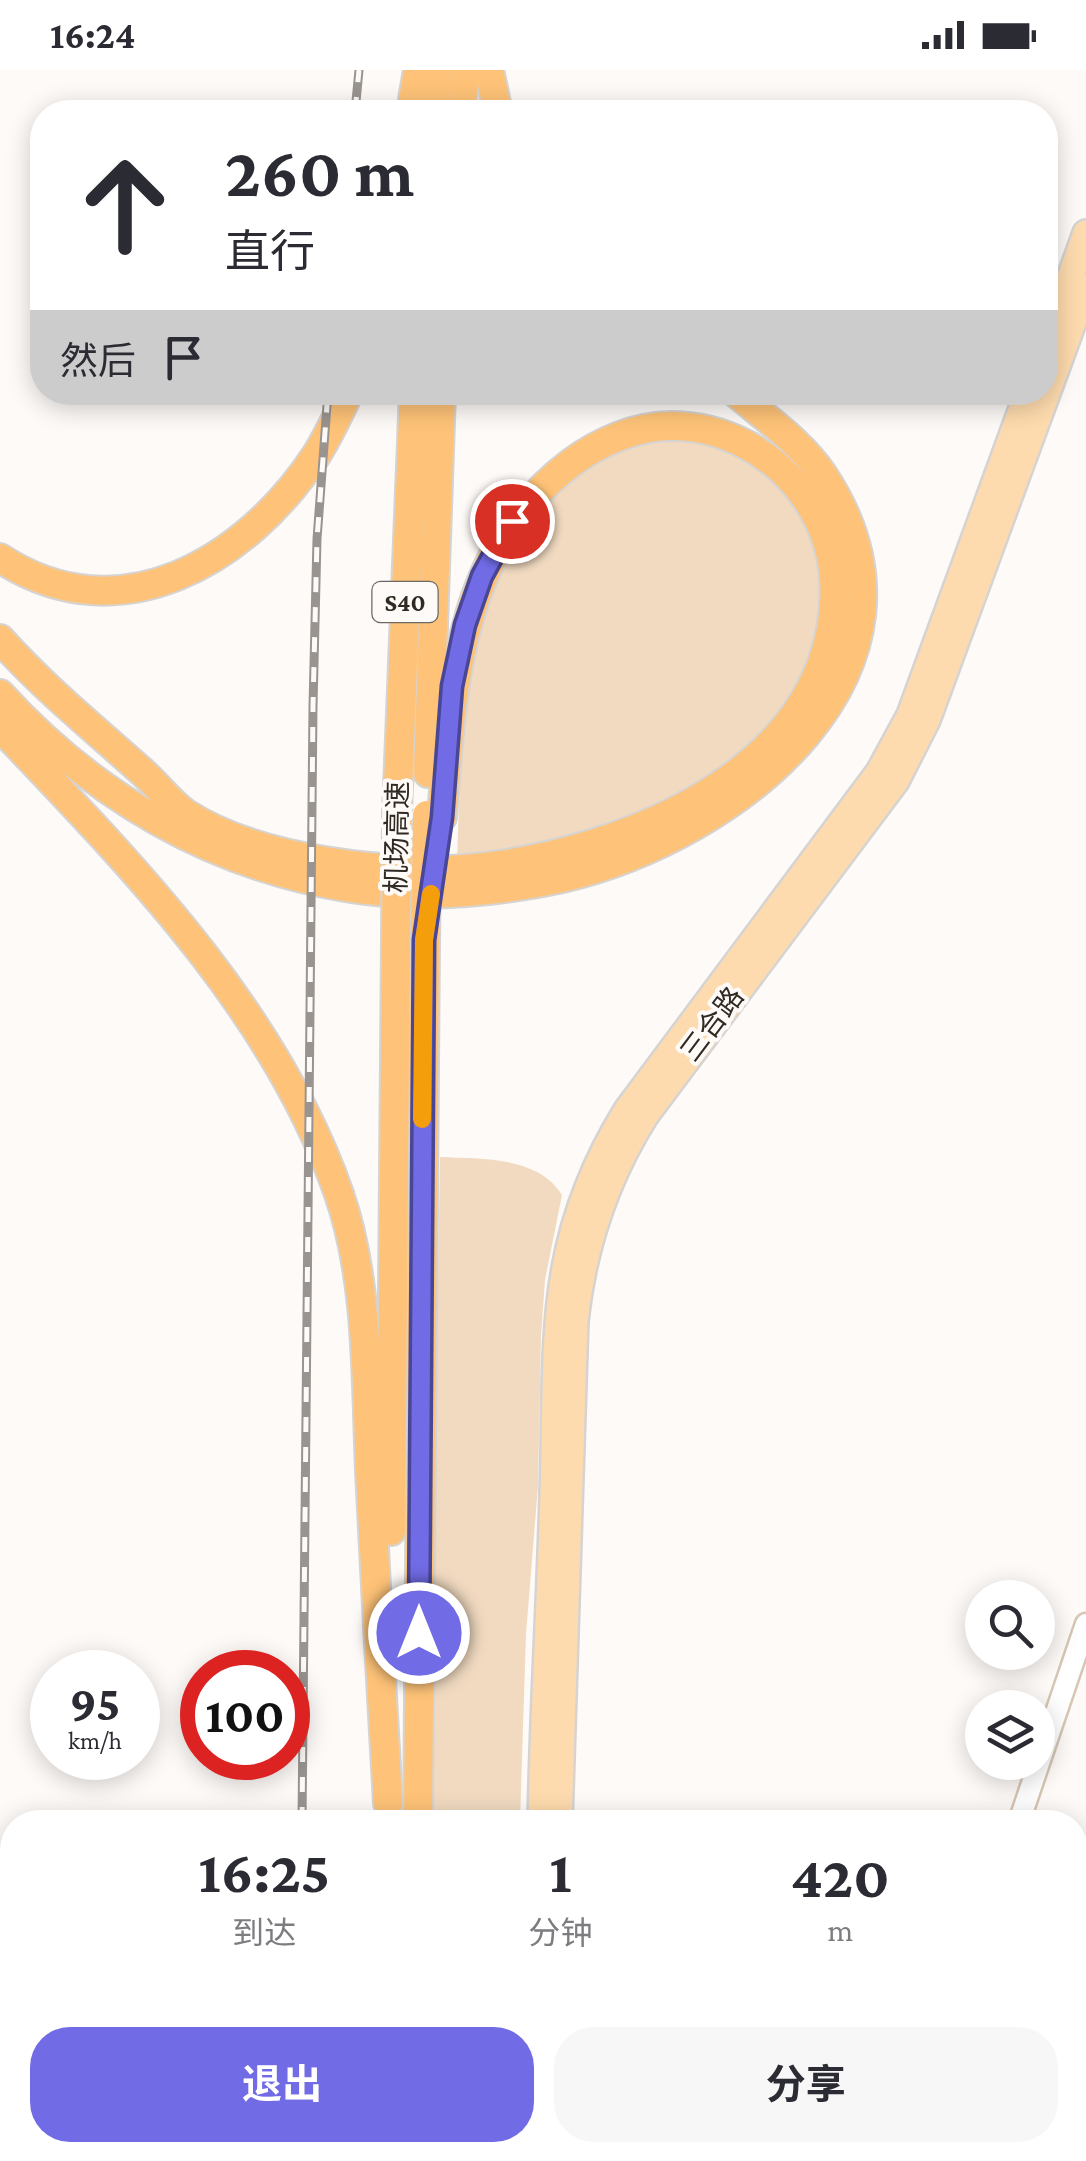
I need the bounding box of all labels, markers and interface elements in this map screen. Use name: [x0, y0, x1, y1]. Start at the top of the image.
text: 16:24: [50, 14, 135, 56]
text: 260 m: [225, 133, 414, 211]
icon: ahead: [60, 140, 190, 270]
text: 直行: [225, 227, 315, 277]
icon: arrive: [156, 330, 211, 385]
text: 然后: [60, 340, 136, 382]
pin: [470, 479, 555, 564]
icon: arrive: [485, 494, 540, 549]
road number: S40: [372, 582, 438, 622]
street label: 机场高速: [381, 781, 413, 893]
street label: 三合路: [674, 981, 750, 1067]
map controls: [965, 1580, 1055, 1780]
button: search: [965, 1580, 1055, 1670]
position arrow: [367, 1581, 471, 1685]
speed limit sign: 100: [180, 1650, 310, 1780]
text: 95: [69, 1675, 121, 1731]
button: layers: [965, 1690, 1055, 1780]
text: km/h: [68, 1727, 122, 1754]
text: 16:25: [198, 1838, 330, 1905]
text: 1: [549, 1838, 572, 1905]
text: 420: [791, 1843, 890, 1910]
text: m: [827, 1912, 853, 1948]
text: 到达: [232, 1915, 296, 1951]
text: 分钟: [529, 1915, 593, 1951]
button: 退出: [30, 2027, 534, 2142]
button: 分享: [554, 2027, 1058, 2142]

